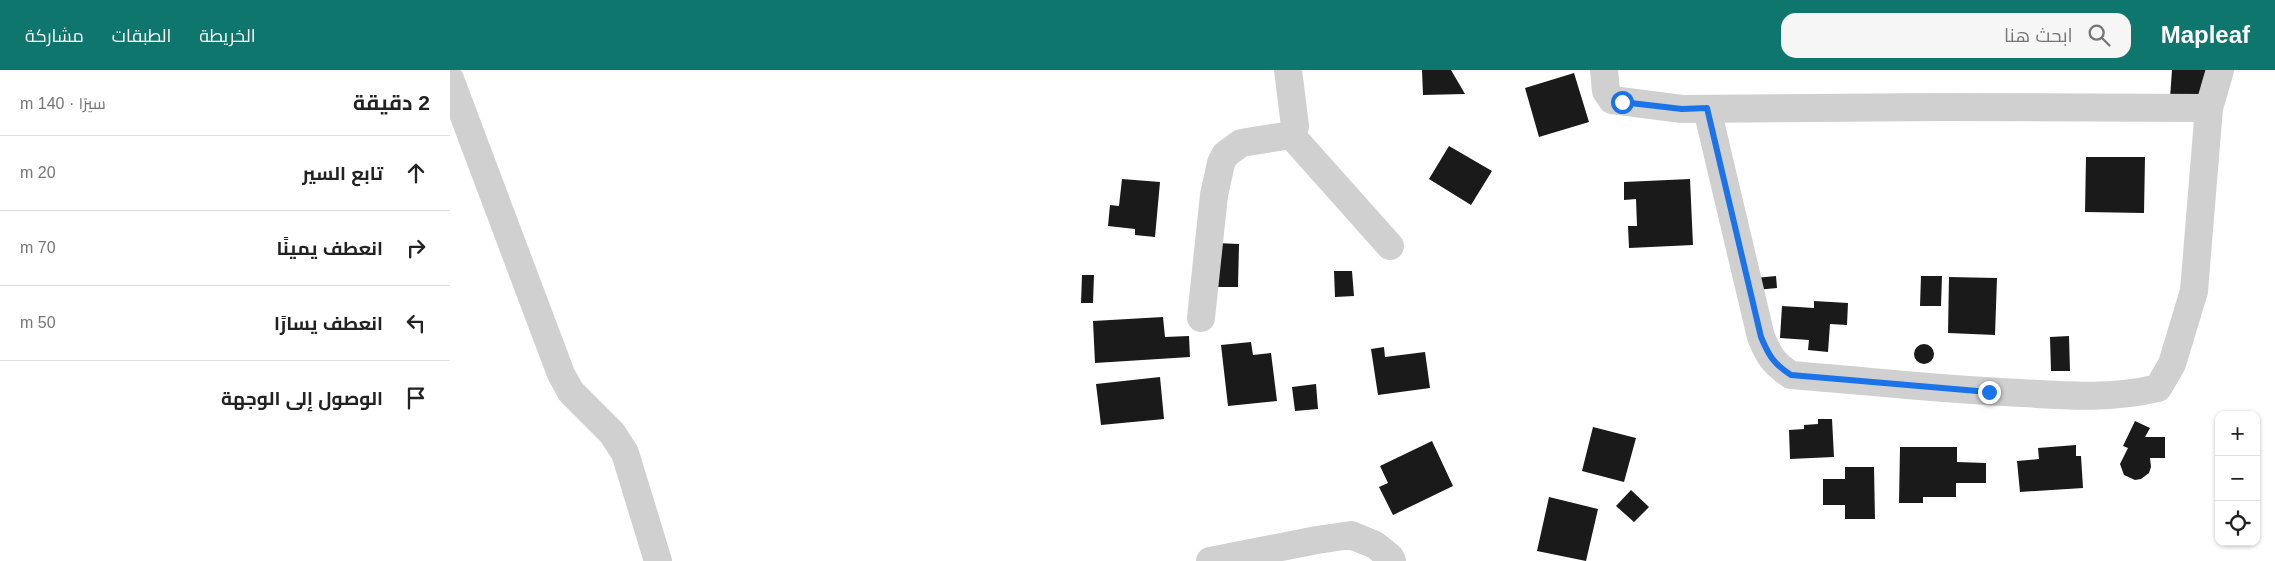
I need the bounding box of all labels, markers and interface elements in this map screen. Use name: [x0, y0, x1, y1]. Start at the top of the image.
search box: [1781, 13, 2131, 58]
icon: search: [2085, 21, 2113, 49]
text: Mapleaf: [2161, 21, 2250, 48]
text: ابحث هنا: [2004, 25, 2073, 46]
text: مشاركة: [25, 26, 84, 46]
text: الطبقات: [112, 26, 171, 46]
text: الخريطة: [199, 26, 256, 46]
text: 2 دقيقة: [353, 91, 430, 114]
route start: [1611, 91, 1634, 114]
text: سيرًا · 140 m: [20, 95, 106, 112]
icon: ahead: [402, 159, 430, 187]
text: تابع السير: [302, 163, 383, 184]
text: 20 m: [20, 164, 56, 181]
icon: right: [402, 234, 430, 262]
text: انعطف يمينًا: [276, 238, 383, 259]
text: 70 m: [20, 239, 56, 256]
icon: left: [402, 309, 430, 337]
text: انعطف يسارًا: [274, 313, 383, 334]
text: 50 m: [20, 314, 56, 331]
route end: [1978, 381, 2001, 404]
icon: arrive: [402, 384, 430, 412]
text: الوصول إلى الوجهة: [221, 388, 383, 409]
map controls: [2215, 411, 2260, 546]
button: +: [2215, 411, 2260, 456]
button: −: [2215, 456, 2260, 501]
button: locate: [2215, 501, 2260, 546]

